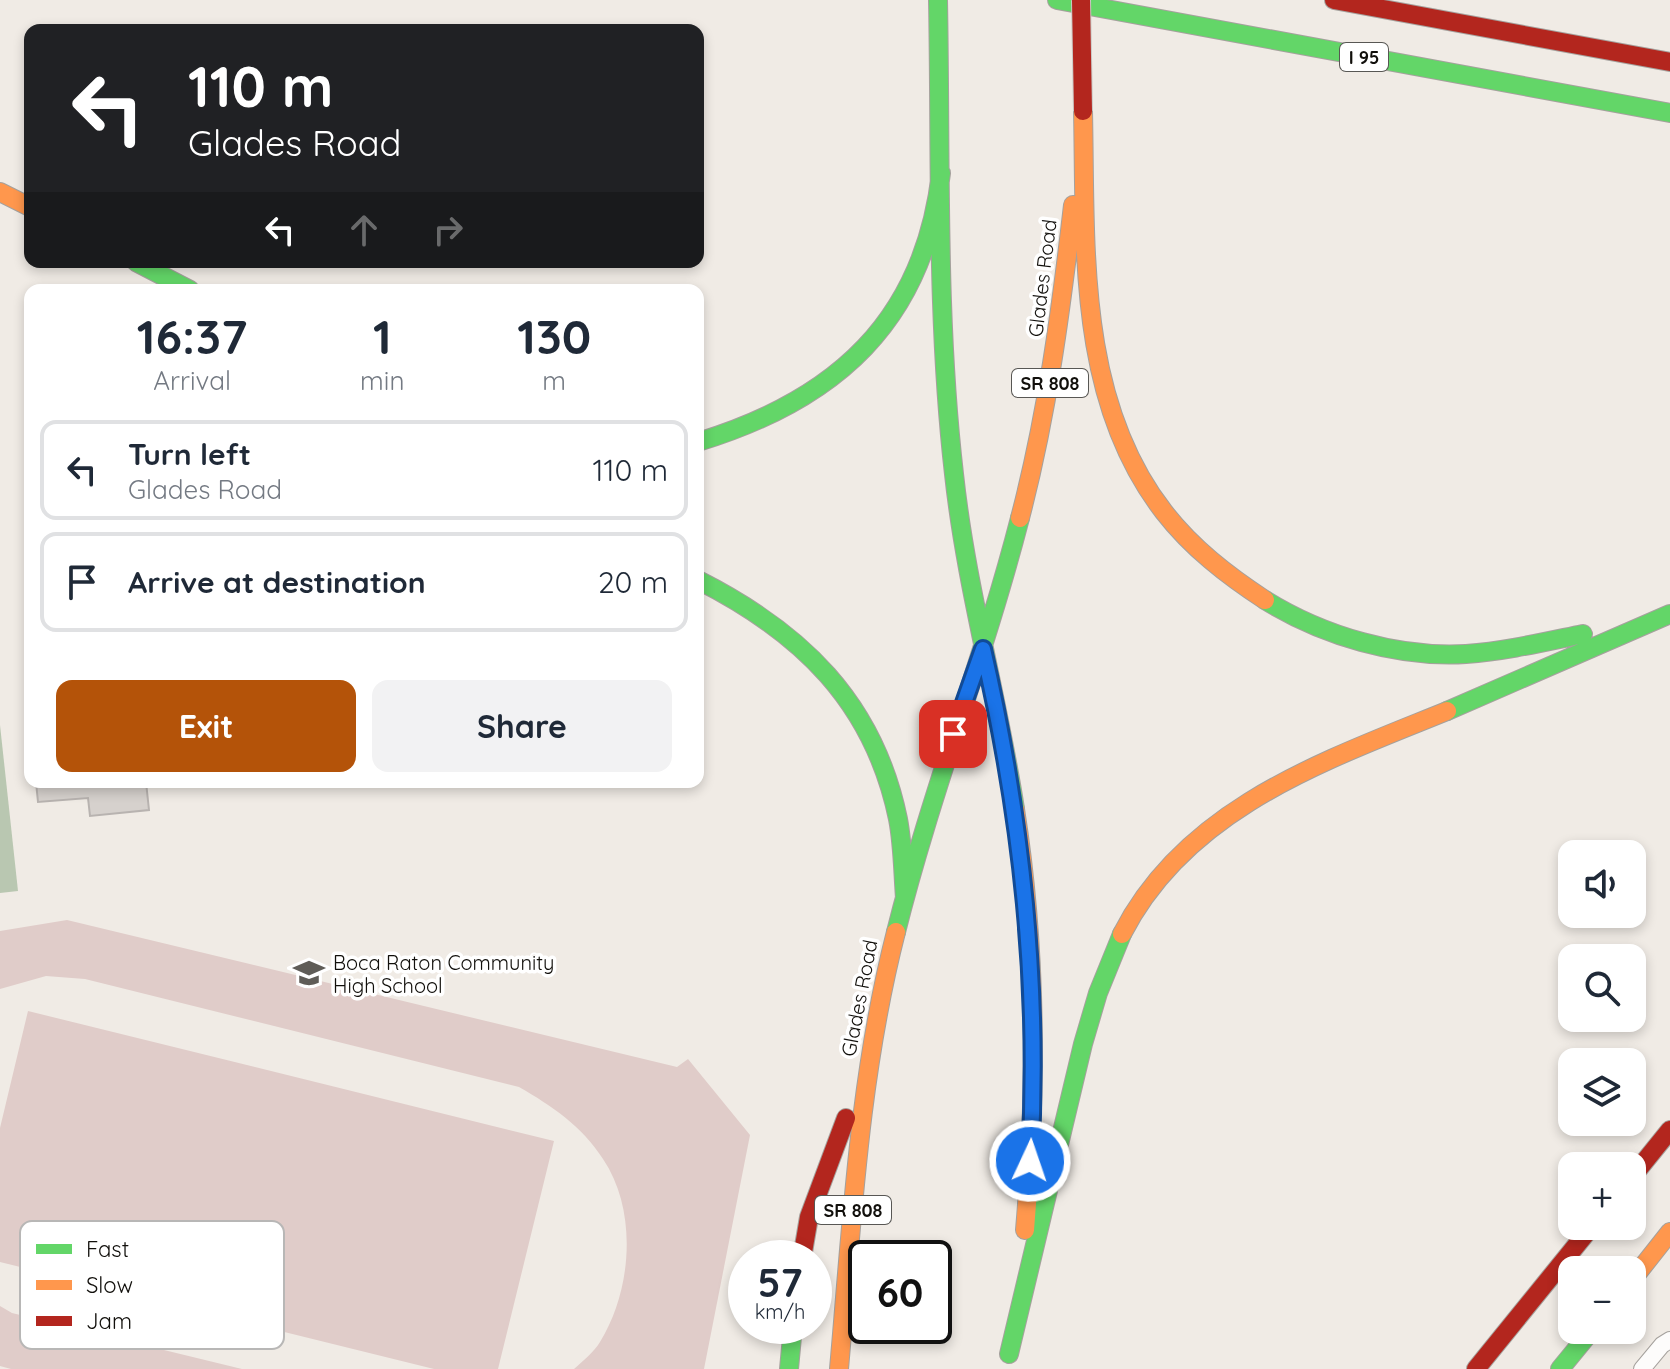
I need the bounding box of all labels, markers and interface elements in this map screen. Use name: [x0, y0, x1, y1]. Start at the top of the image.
road number: I 95: [1340, 43, 1388, 71]
text: 110 m: [188, 51, 333, 121]
icon: left: [56, 56, 160, 160]
text: Glades Road: [188, 120, 401, 165]
icon: left: [258, 208, 302, 252]
icon: ahead: [342, 208, 386, 252]
icon: right: [426, 208, 470, 252]
street label: Glades Road: [1022, 218, 1062, 338]
text: 16:37: [137, 306, 247, 366]
text: 1: [373, 306, 392, 366]
text: 130: [517, 306, 591, 366]
text: Arrival: [153, 364, 231, 397]
text: min: [360, 364, 404, 397]
text: m: [542, 364, 566, 397]
road number: SR 808: [1012, 369, 1088, 397]
text: Turn left: [128, 435, 251, 473]
icon: left: [60, 448, 104, 492]
text: 110 m: [592, 451, 668, 489]
text: Glades Road: [128, 473, 282, 506]
icon: arrive: [60, 560, 104, 604]
text: Arrive at destination: [128, 563, 426, 601]
text: 20 m: [598, 563, 668, 601]
button: Exit: [56, 680, 356, 772]
button: Share: [372, 680, 672, 772]
pin: [919, 700, 987, 768]
icon: arrive: [931, 712, 975, 756]
map controls: [1558, 840, 1646, 1344]
button: sound: [1558, 840, 1646, 928]
street label: Glades Road: [835, 937, 883, 1059]
button: search: [1558, 944, 1646, 1032]
place label: Boca Raton Community High School: [333, 950, 554, 998]
school or university icon: Boca Raton Community High School: [292, 956, 326, 990]
button: layers: [1558, 1048, 1646, 1136]
position arrow: [988, 1119, 1072, 1203]
button: +: [1558, 1152, 1646, 1240]
road number: SR 808: [815, 1196, 891, 1224]
legend: [20, 1221, 284, 1349]
text: Fast: [86, 1235, 129, 1263]
speed limit sign: 60: [848, 1240, 952, 1344]
button: −: [1558, 1256, 1646, 1344]
text: 57: [758, 1257, 803, 1307]
text: Slow: [86, 1271, 133, 1299]
text: km/h: [755, 1299, 805, 1324]
text: Jam: [86, 1307, 132, 1335]

